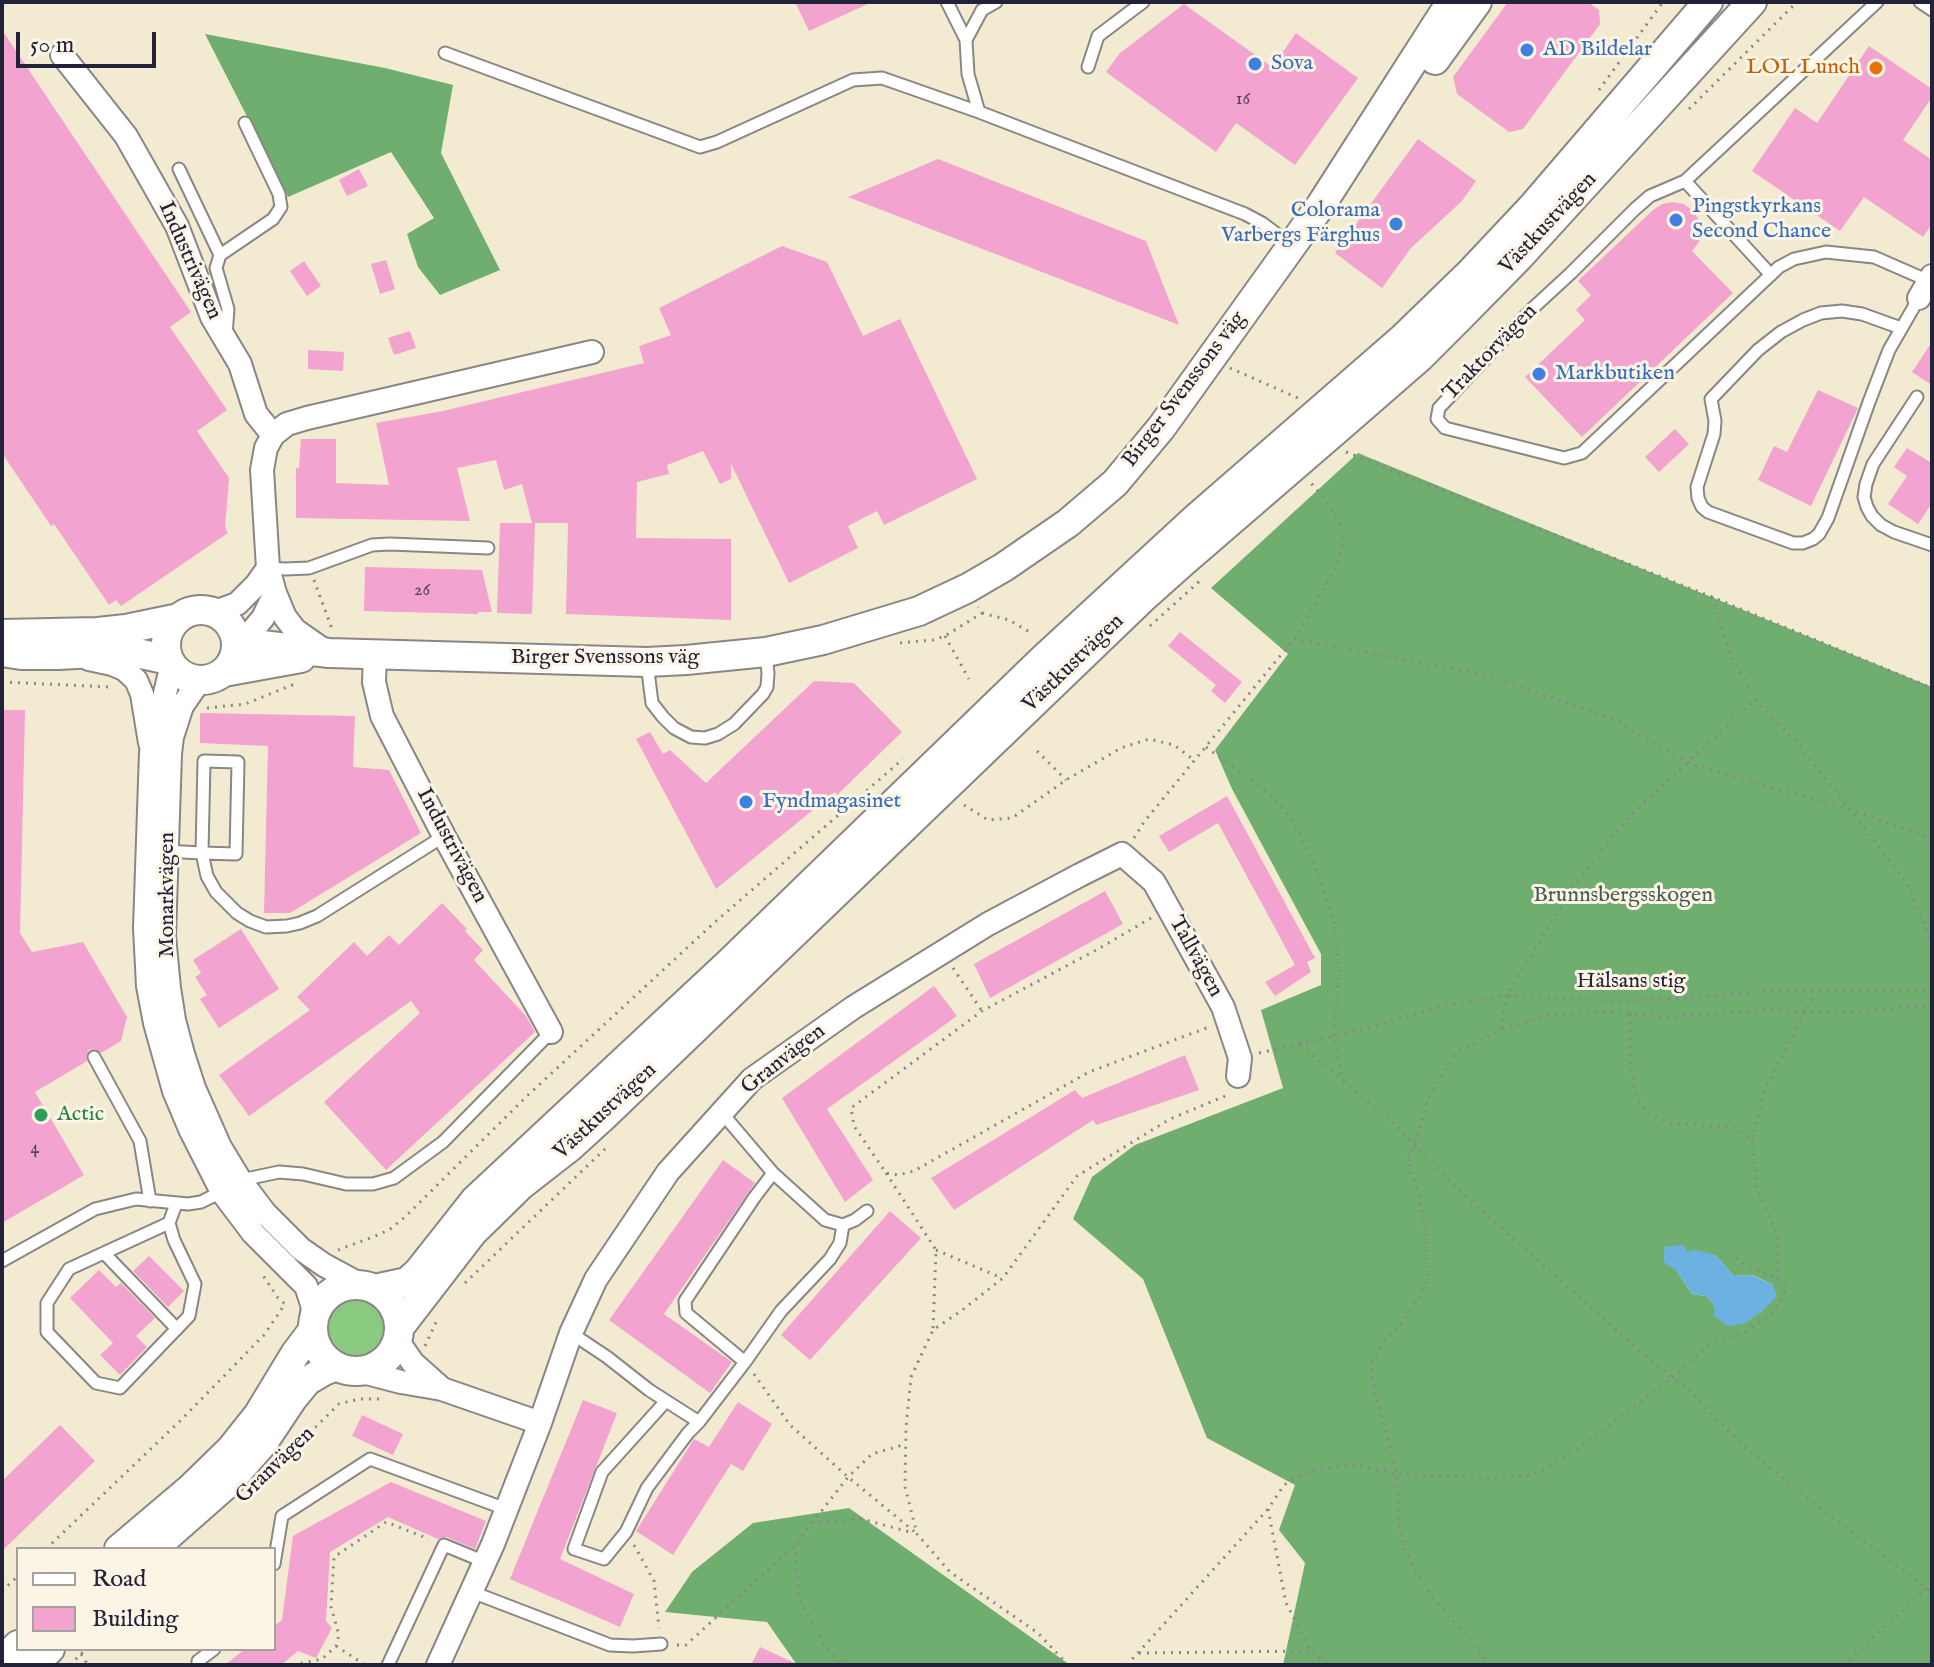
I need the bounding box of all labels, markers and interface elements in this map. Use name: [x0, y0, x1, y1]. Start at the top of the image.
scale bar: [20, 16, 160, 66]
text: 50 m: [30, 30, 74, 61]
place label: AD Bildelar: [1543, 37, 1652, 63]
marker: AD Bildelar: [1518, 41, 1536, 59]
place label: Sova: [1271, 51, 1313, 77]
marker: Sova: [1246, 55, 1264, 73]
place label: LOL Lunch: [1746, 55, 1860, 81]
marker: LOL Lunch: [1867, 59, 1885, 77]
house number: 16: [1236, 89, 1250, 111]
street label: Västkustvägen: [1495, 167, 1603, 281]
place label: Pingstkyrkans Second Chance: [1692, 194, 1831, 246]
street label: Industrivägen: [151, 198, 227, 324]
place label: Colorama Varbergs Färghus: [1221, 198, 1380, 250]
marker: Pingstkyrkans Second Chance: [1667, 211, 1685, 229]
marker: Colorama Varbergs Färghus: [1387, 215, 1405, 233]
street label: Traktorvägen: [1438, 299, 1544, 407]
street label: Birger Svenssons väg: [1118, 307, 1252, 473]
place label: Markbutiken: [1555, 361, 1675, 387]
marker: Markbutiken: [1530, 365, 1548, 383]
house number: 26: [414, 580, 430, 602]
street label: Västkustvägen: [1018, 609, 1130, 719]
street label: Birger Svenssons väg: [511, 645, 699, 671]
street label: Industrivägen: [410, 784, 492, 908]
place label: Fyndmagasinet: [762, 789, 901, 815]
marker: Fyndmagasinet: [737, 793, 755, 811]
street label: Monarkvägen: [155, 832, 181, 958]
park label: Brunnsbergsskogen: [1533, 883, 1713, 909]
street label: Tallvägen: [1162, 912, 1228, 1002]
street label: Hälsans stig: [1576, 969, 1686, 995]
street label: Granvägen: [737, 1019, 831, 1101]
street label: Västkustvägen: [549, 1058, 663, 1166]
place label: Actic: [57, 1102, 104, 1128]
marker: Actic: [32, 1106, 50, 1124]
house number: 4: [31, 1138, 39, 1160]
street label: Granvägen: [231, 1422, 321, 1510]
legend: [16, 1547, 276, 1651]
text: Road: [92, 1564, 146, 1595]
text: Building: [92, 1604, 178, 1635]

